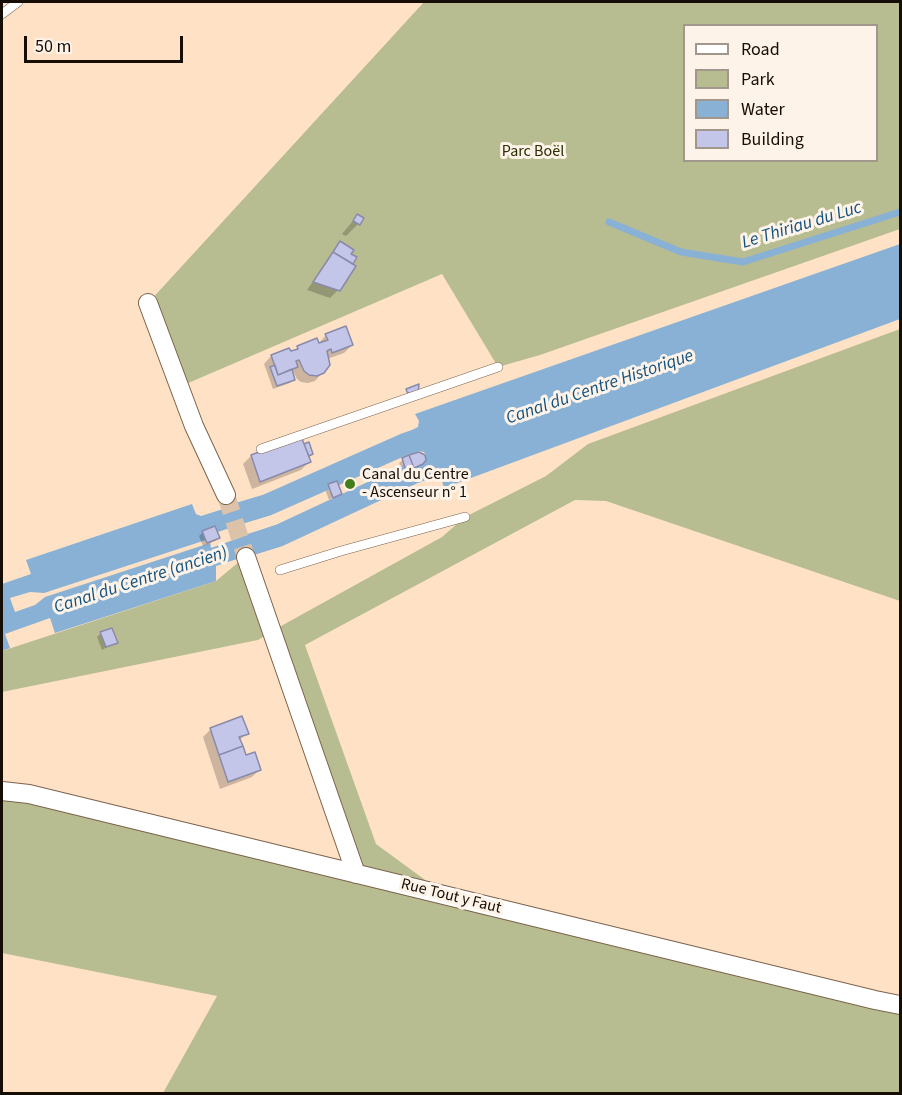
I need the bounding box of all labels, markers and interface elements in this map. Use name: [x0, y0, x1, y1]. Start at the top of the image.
scale bar: [27, 24, 186, 62]
legend: [683, 24, 878, 162]
text: 50 m: [35, 34, 71, 59]
text: Road: [741, 37, 780, 62]
text: Park: [741, 67, 775, 92]
text: Water: [741, 97, 785, 122]
text: Building: [741, 127, 804, 152]
park label: Parc Boël: [502, 142, 564, 162]
water label: Le Thiriau du Luc: [739, 198, 865, 254]
water label: Canal du Centre Historique: [503, 346, 697, 430]
place label: Canal du Centre - Ascenseur n° 1: [362, 465, 469, 503]
marker: Canal du Centre - Ascenseur n° 1: [343, 477, 357, 491]
water label: Canal du Centre (ancien): [52, 543, 230, 619]
street label: Rue Tout y Faut: [399, 875, 503, 919]

